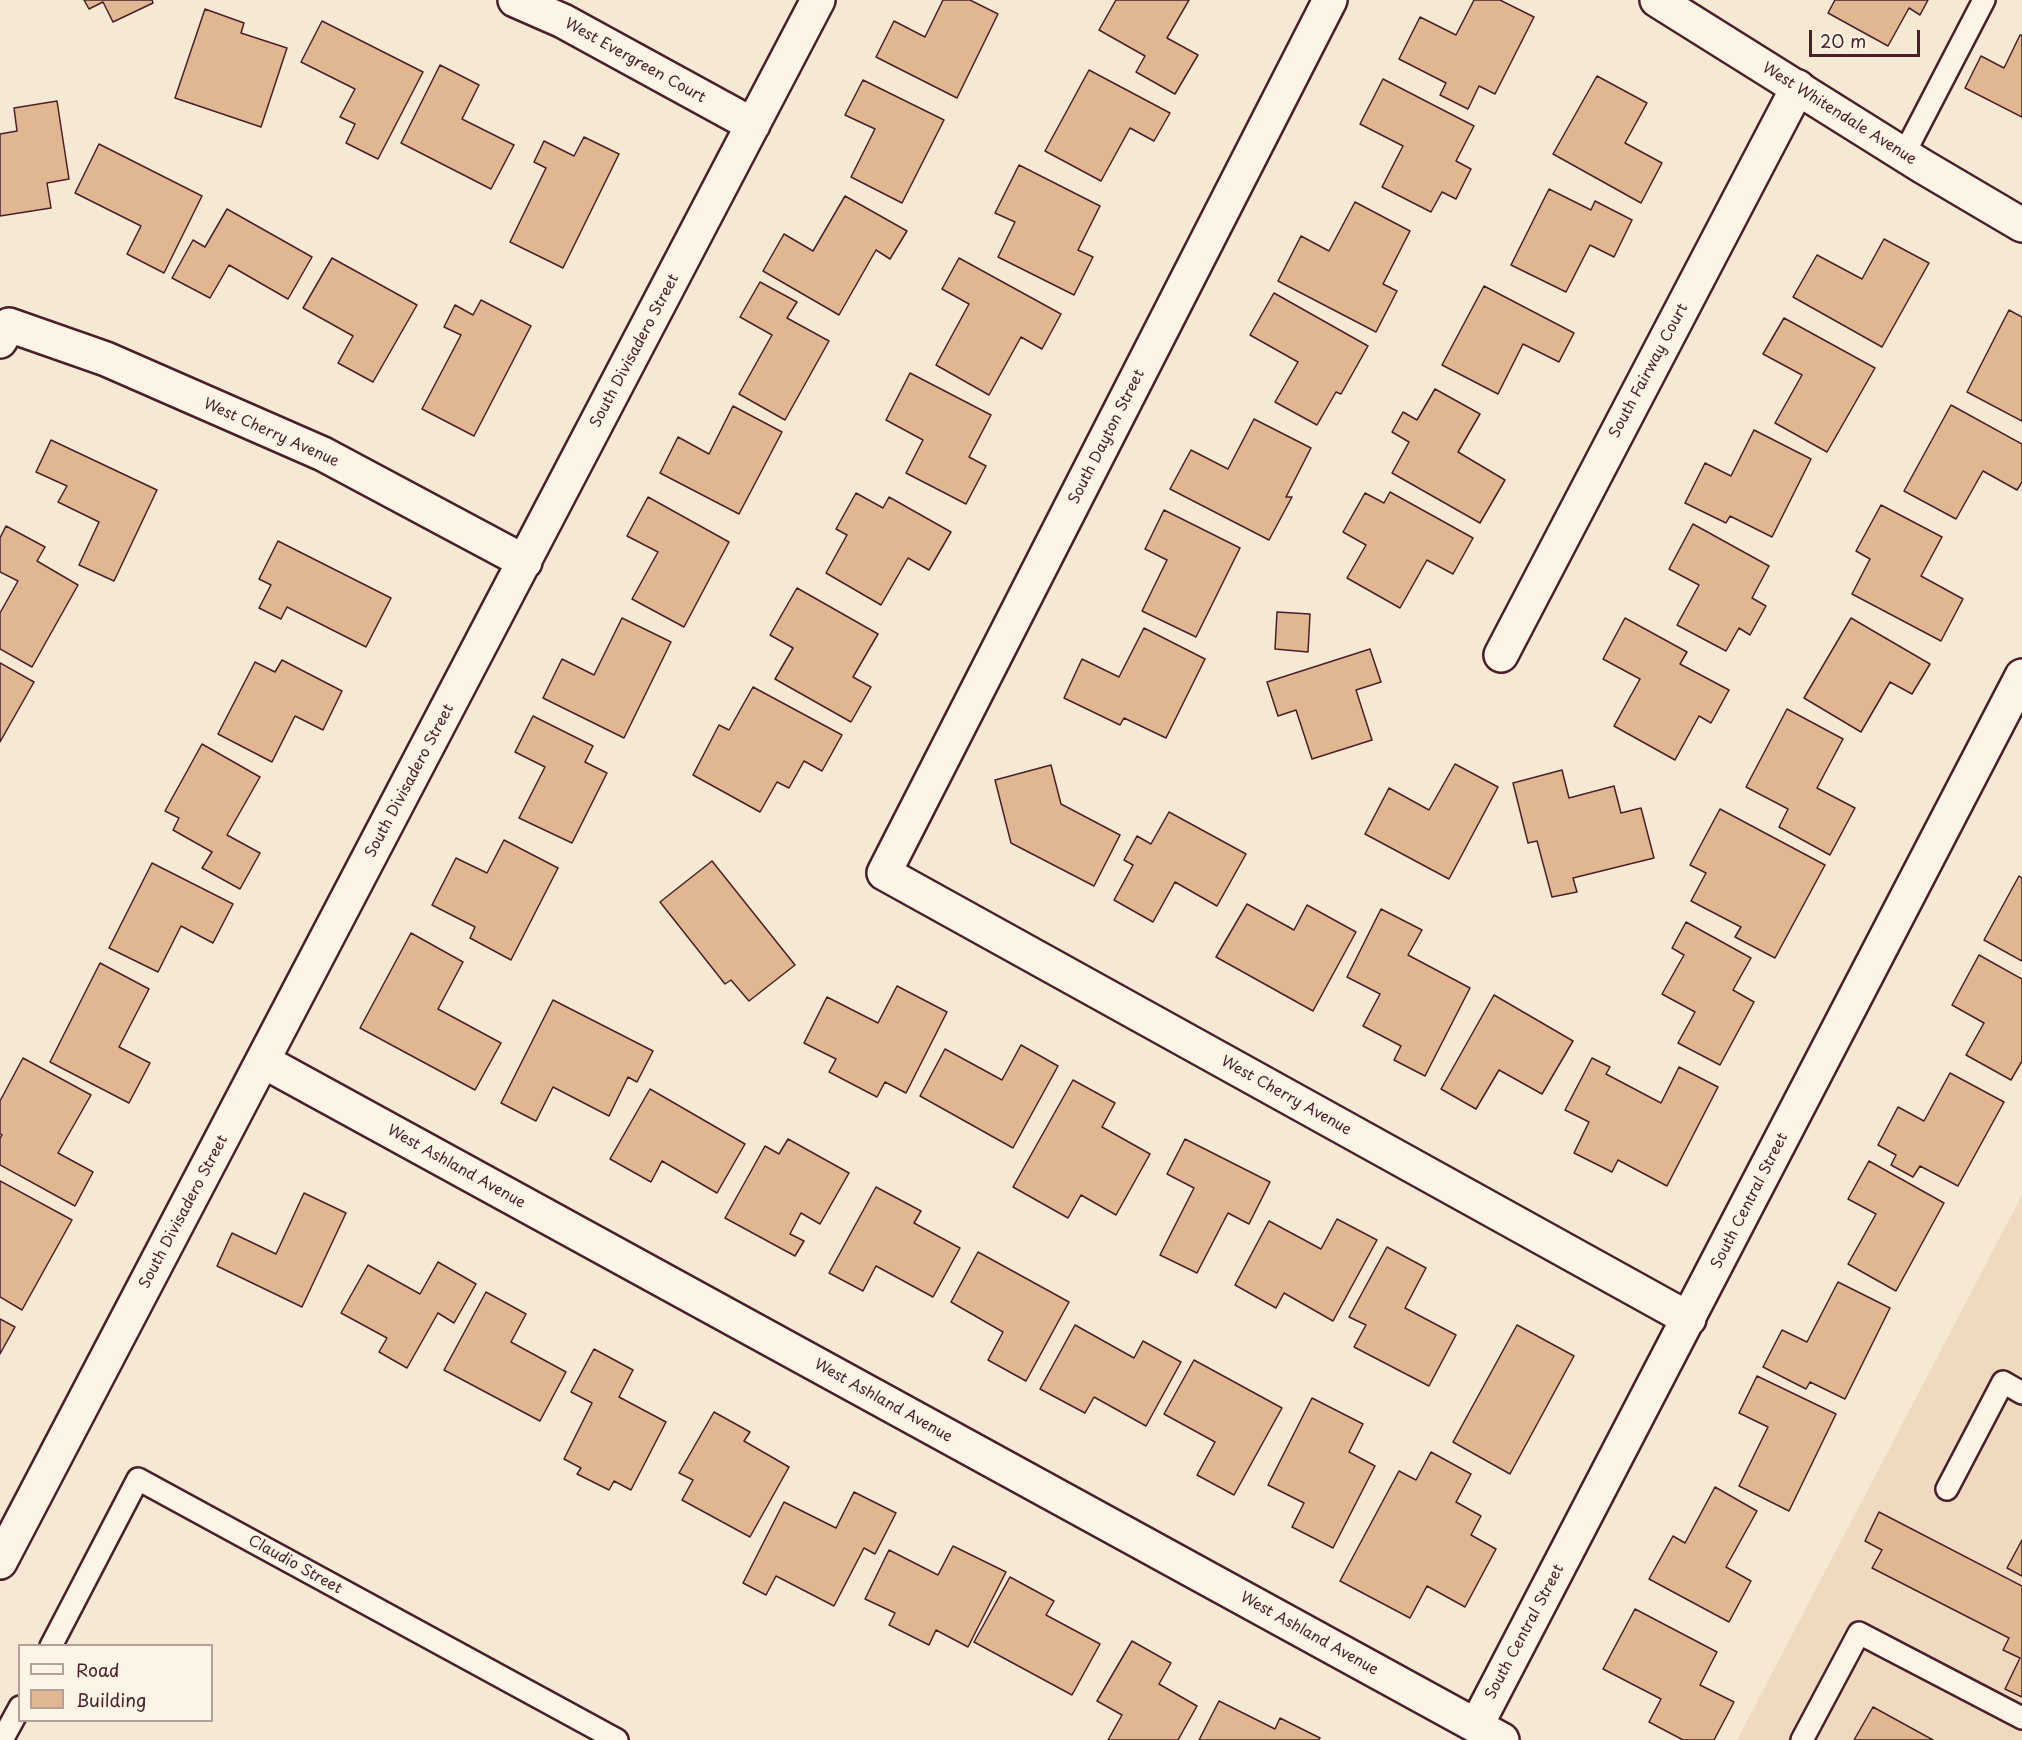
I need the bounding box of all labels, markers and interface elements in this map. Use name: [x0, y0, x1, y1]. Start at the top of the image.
street label: West Evergreen Court: [561, 15, 709, 107]
scale bar: [1812, 18, 1923, 56]
text: 20 m: [1820, 27, 1866, 54]
street label: West Whitendale Avenue: [1759, 59, 1919, 169]
street label: South Divisadero Street: [587, 271, 683, 431]
street label: South Fairway Court: [1606, 301, 1692, 441]
street label: South Dayton Street: [1065, 367, 1149, 507]
street label: West Cherry Avenue: [200, 395, 342, 471]
street label: South Divisadero Street: [362, 701, 458, 861]
street label: West Cherry Avenue: [1218, 1053, 1354, 1139]
street label: West Ashland Avenue: [384, 1122, 528, 1212]
street label: South Central Street: [1708, 1130, 1792, 1272]
street label: South Divisadero Street: [136, 1132, 232, 1292]
street label: West Ashland Avenue: [811, 1356, 955, 1446]
street label: Claudio Street: [245, 1532, 345, 1598]
street label: South Central Street: [1482, 1561, 1568, 1703]
street label: West Ashland Avenue: [1237, 1589, 1381, 1679]
legend: [18, 1644, 213, 1722]
text: Road: [76, 1656, 120, 1683]
text: Building: [76, 1686, 146, 1713]

